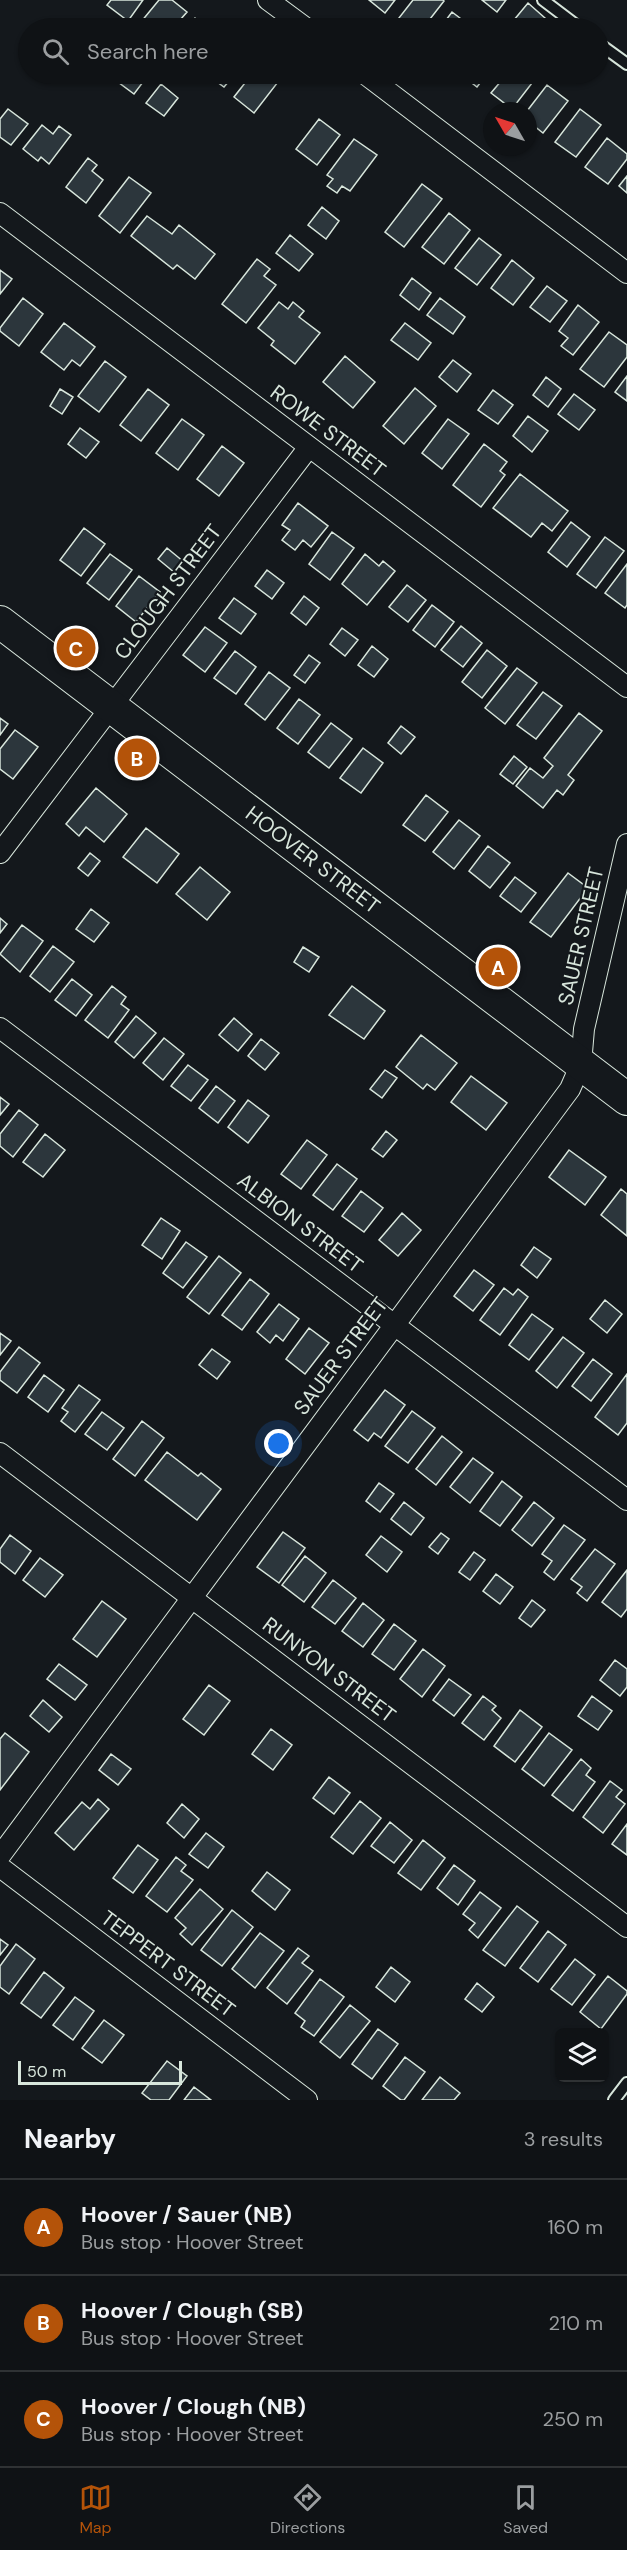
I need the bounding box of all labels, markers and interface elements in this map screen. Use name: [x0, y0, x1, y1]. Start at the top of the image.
search box: [18, 18, 609, 84]
icon: search: [39, 35, 72, 68]
text: Search here: [87, 37, 208, 66]
north arrow: [483, 102, 537, 156]
street label: ROWE STREET: [265, 378, 392, 484]
street label: CLOUGH STREET: [108, 519, 228, 665]
pin: C: [56, 626, 96, 670]
pin: B: [118, 736, 156, 780]
street label: HOOVER STREET: [240, 800, 386, 920]
street label: SAUER STREET: [552, 864, 611, 1008]
pin: A: [478, 944, 518, 990]
street label: ALBION STREET: [231, 1167, 369, 1280]
street label: SAUER STREET: [287, 1291, 395, 1421]
your location: [264, 1429, 293, 1458]
street label: RUNYON STREET: [257, 1611, 401, 1729]
street label: TEPPERT STREET: [95, 1904, 241, 2024]
map controls: [555, 2028, 609, 2082]
button: layers: [555, 2028, 609, 2082]
scale bar: [18, 2058, 182, 2086]
text: 50 m: [27, 2061, 66, 2082]
text: Nearby: [24, 2122, 116, 2156]
text: 3 results: [524, 2126, 603, 2152]
text: Hoover / Sauer (NB): [81, 2200, 292, 2229]
text: A: [36, 2214, 51, 2240]
text: 160 m: [547, 2214, 603, 2240]
text: Bus stop · Hoover Street: [81, 2229, 304, 2255]
text: Hoover / Clough (SB): [81, 2296, 303, 2325]
text: B: [37, 2310, 50, 2336]
text: 210 m: [548, 2310, 603, 2336]
text: Bus stop · Hoover Street: [81, 2325, 304, 2351]
text: Hoover / Clough (NB): [81, 2392, 306, 2421]
text: C: [36, 2406, 51, 2432]
text: 250 m: [542, 2406, 603, 2432]
text: Bus stop · Hoover Street: [81, 2421, 304, 2447]
tab: Map: [79, 2481, 112, 2538]
tab: Directions: [270, 2481, 345, 2538]
tab: Saved: [503, 2481, 548, 2538]

